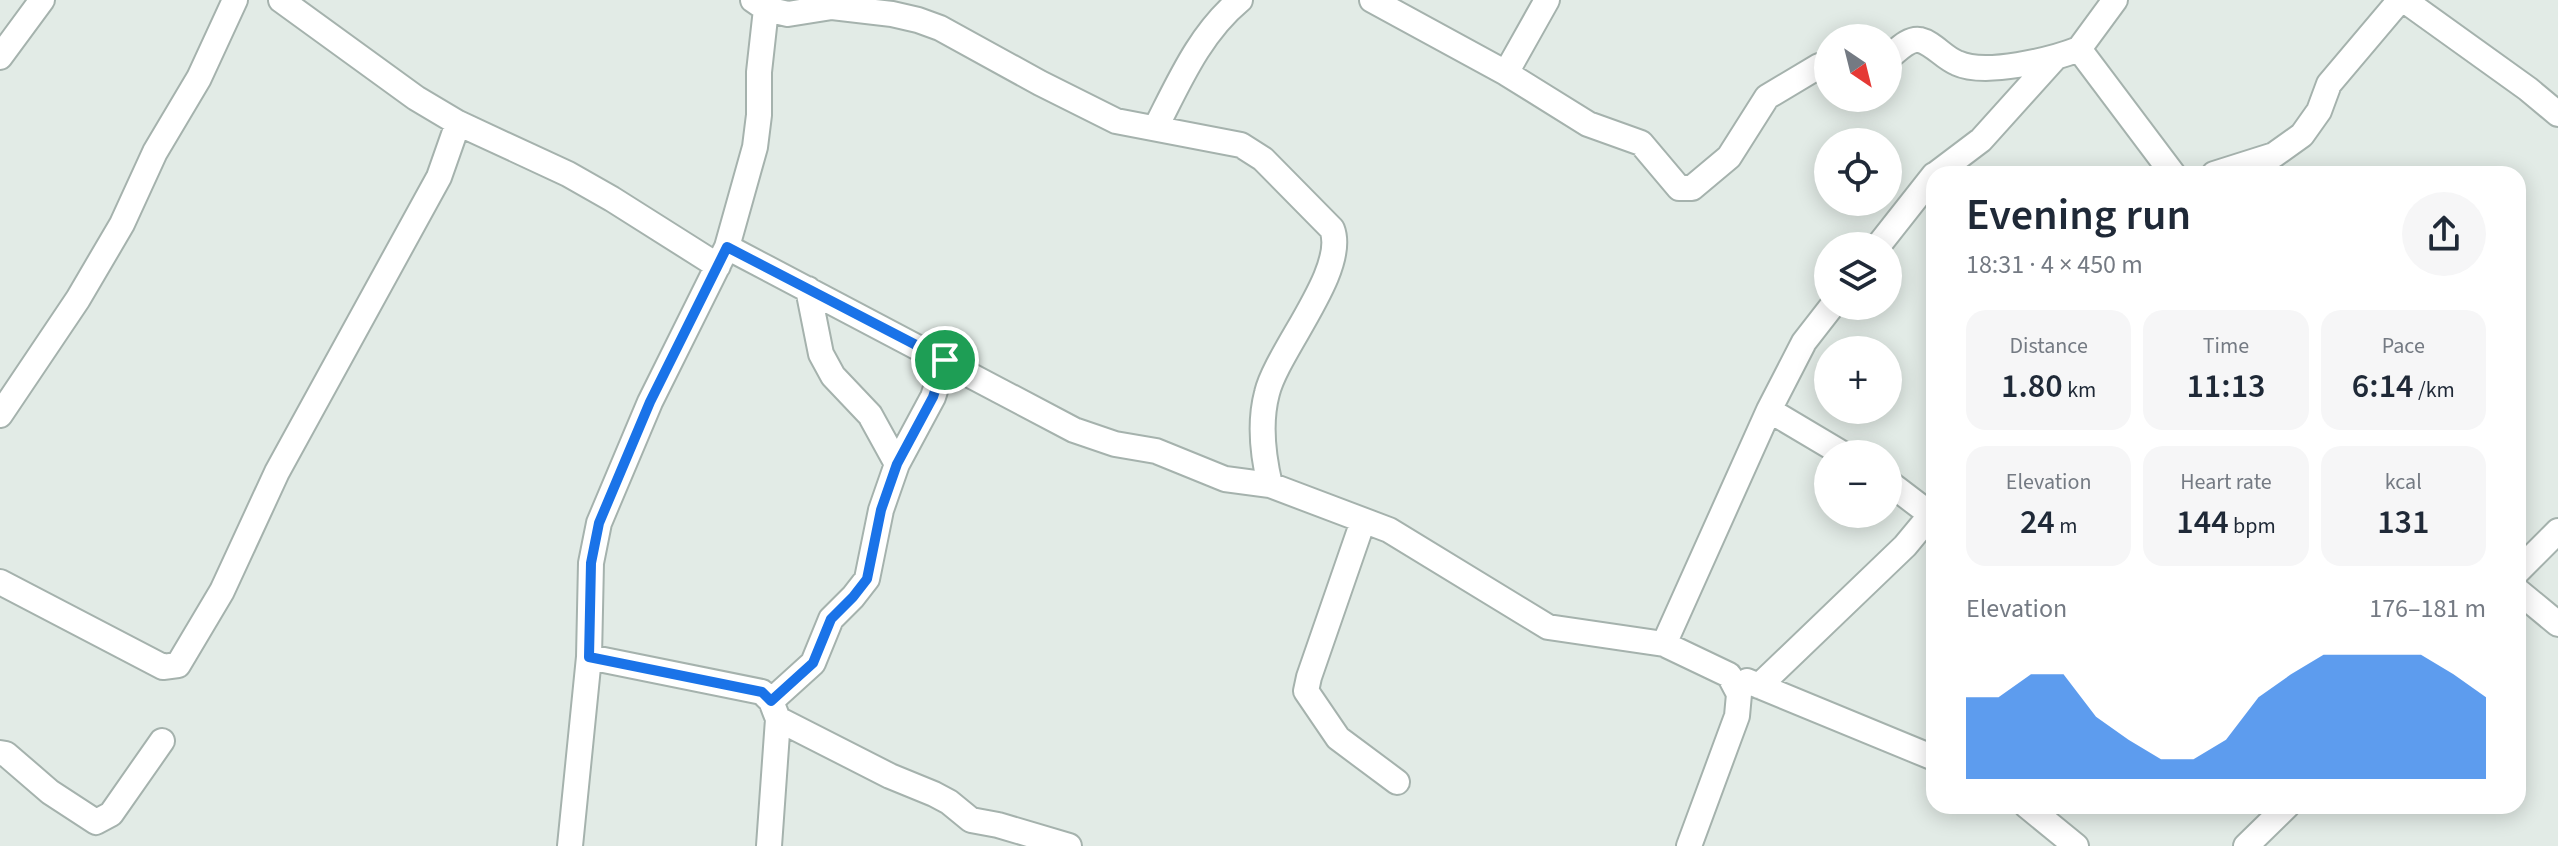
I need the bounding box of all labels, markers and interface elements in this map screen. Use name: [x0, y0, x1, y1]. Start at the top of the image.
north arrow: [1814, 24, 1902, 112]
map controls: [1814, 24, 1902, 528]
button: locate: [1814, 128, 1902, 216]
text: Evening run: [1966, 184, 2191, 247]
button: share: [2402, 192, 2486, 276]
button: layers: [1814, 232, 1902, 320]
text: 18:31 · 4 × 450 m: [1966, 246, 2143, 283]
pin: [911, 326, 979, 394]
text: Distance: [2010, 330, 2088, 362]
text: Time: [2203, 330, 2249, 362]
text: Pace: [2382, 330, 2425, 362]
button: +: [1814, 336, 1902, 424]
icon: arrive: [923, 338, 967, 382]
text: 1.80: [2001, 362, 2063, 411]
text: 11:13: [2186, 362, 2266, 411]
text: 6:14: [2352, 362, 2414, 411]
text: km: [2063, 374, 2096, 406]
text: /km: [2414, 374, 2455, 406]
button: −: [1814, 440, 1902, 528]
text: Elevation: [2006, 466, 2092, 498]
text: Heart rate: [2180, 466, 2272, 498]
text: kcal: [2385, 466, 2422, 498]
text: 24: [2020, 498, 2055, 547]
text: 144: [2176, 498, 2229, 547]
text: 131: [2377, 498, 2429, 547]
text: m: [2055, 510, 2077, 542]
text: bpm: [2229, 510, 2276, 542]
text: Elevation: [1966, 590, 2067, 627]
text: 176–181 m: [2369, 590, 2486, 627]

